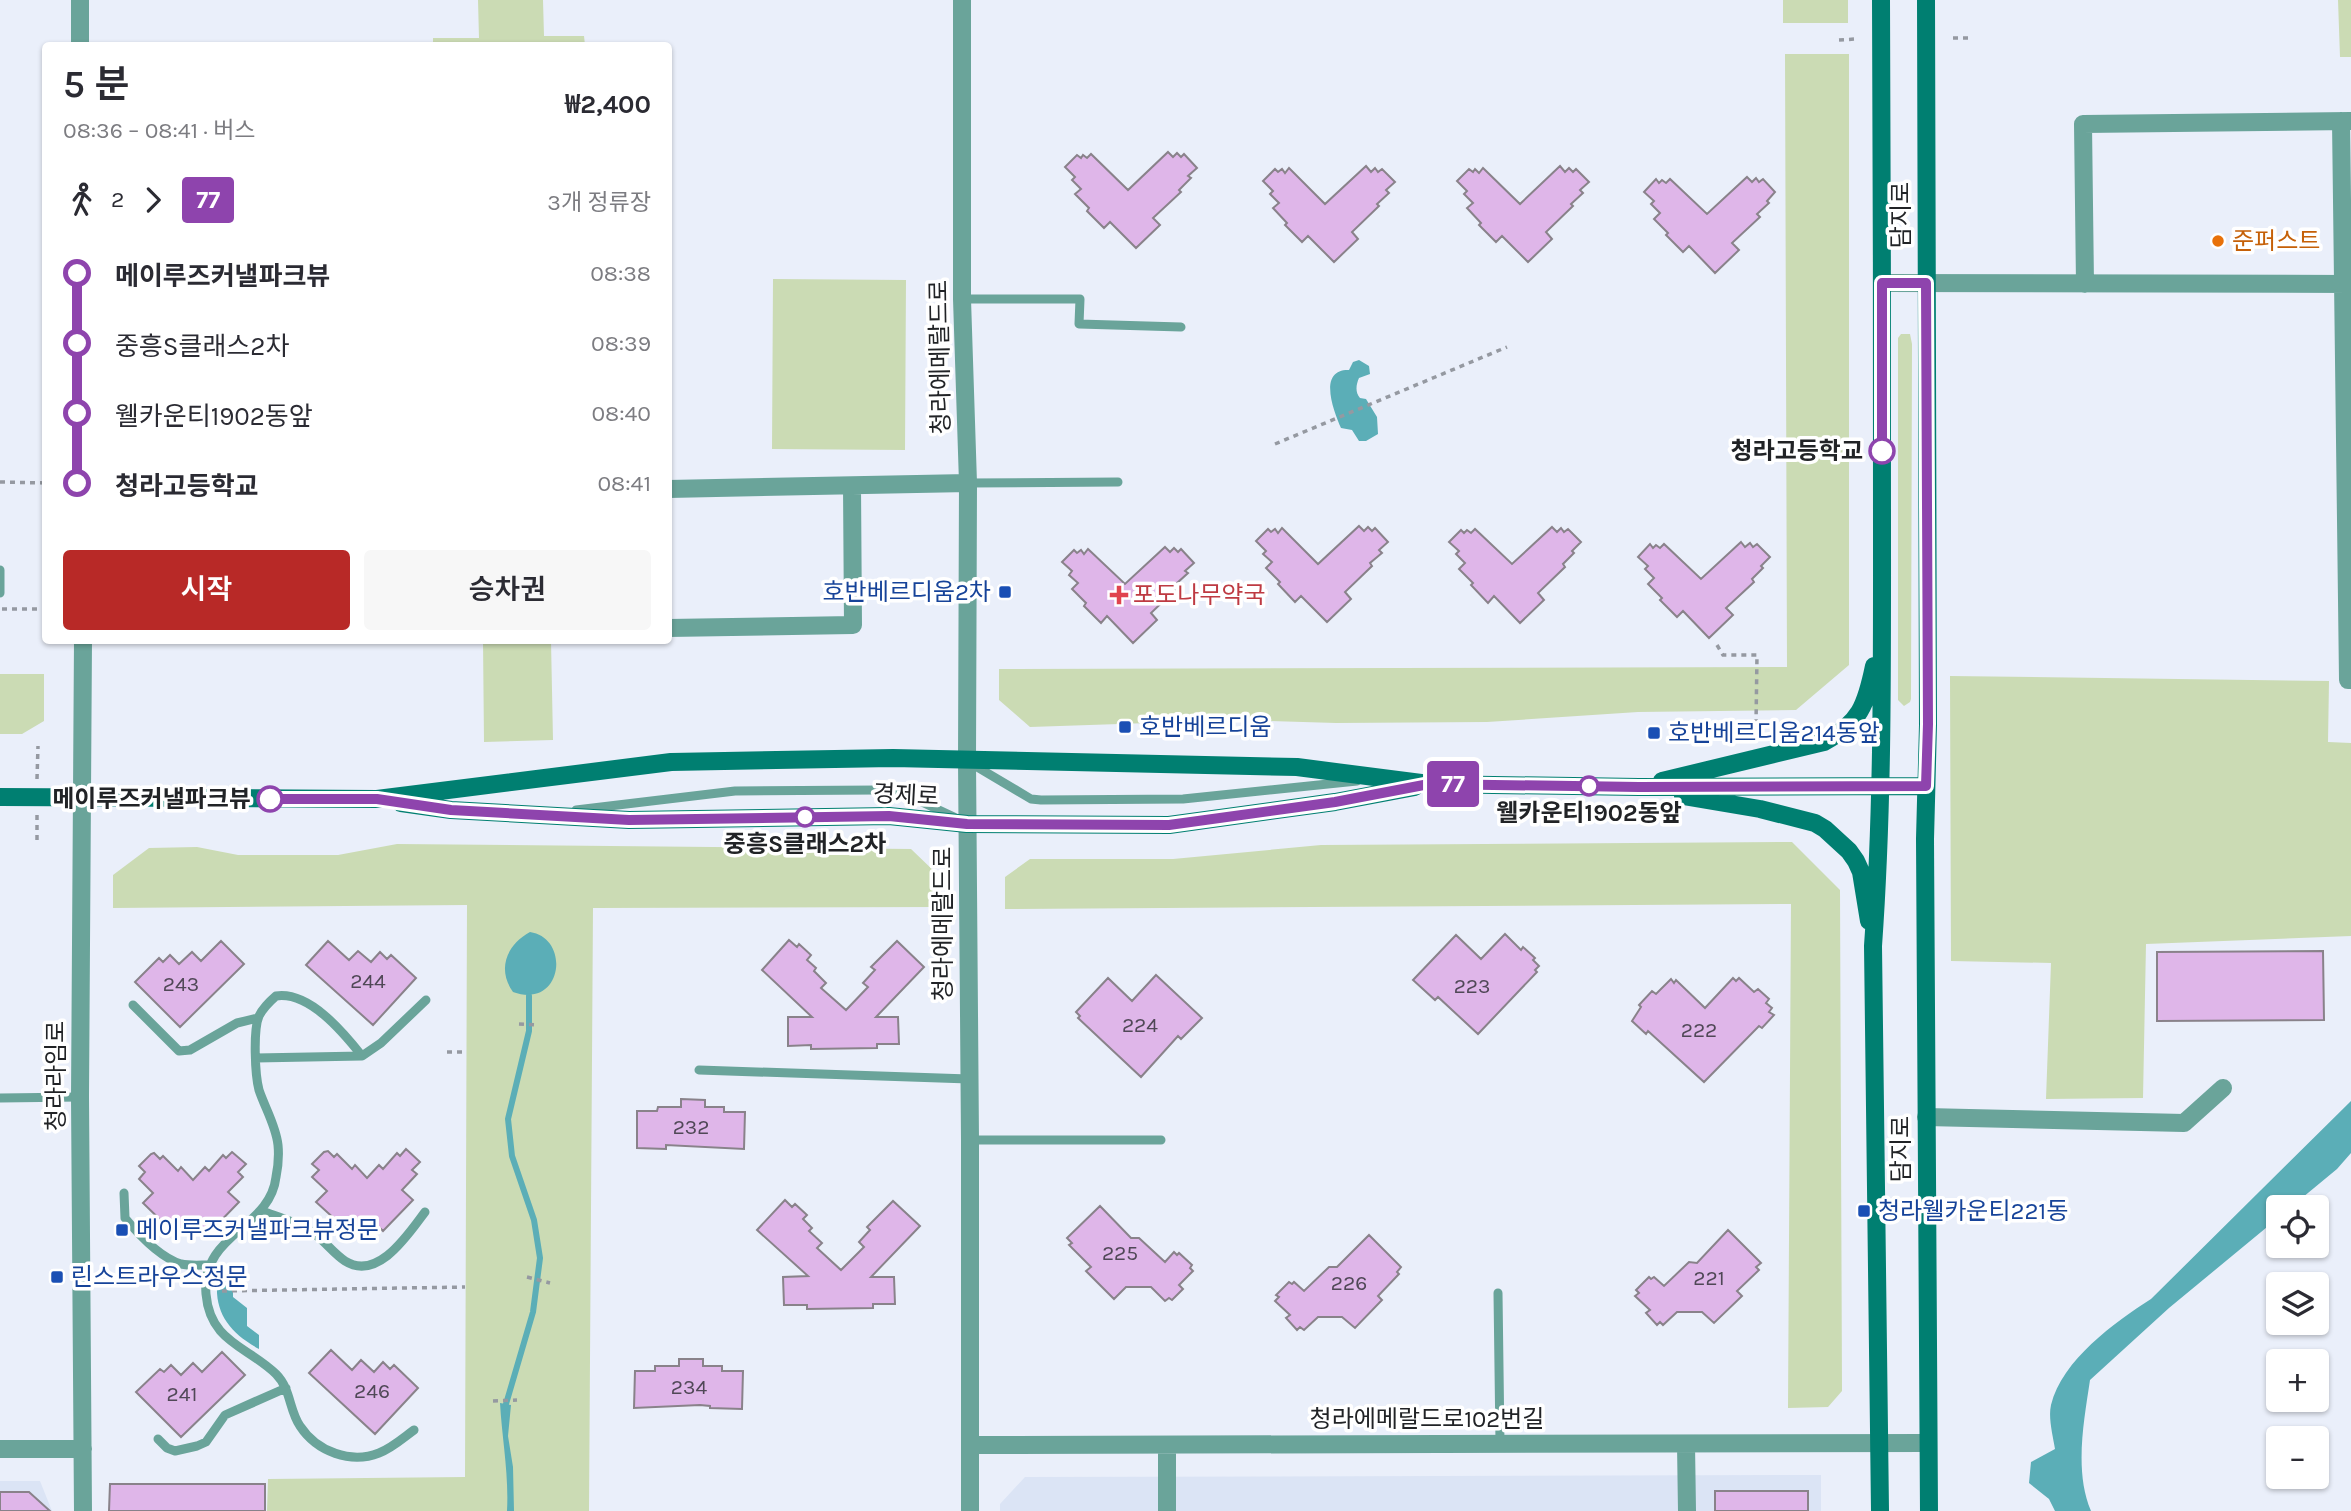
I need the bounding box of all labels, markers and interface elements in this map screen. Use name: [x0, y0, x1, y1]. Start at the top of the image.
text: 5 분: [63, 62, 129, 107]
text: ₩2,400: [565, 89, 651, 120]
text: 08:36 – 08:41 · 버스: [63, 117, 256, 144]
icon: walk: [63, 181, 101, 219]
icon: forward: [134, 181, 172, 219]
street label: 담지로: [1887, 182, 1915, 248]
text: 2: [111, 186, 124, 213]
text: 77: [196, 186, 220, 214]
text: 3개 정류장: [547, 189, 651, 216]
place label: 준퍼스트: [2232, 227, 2320, 255]
marker: 준퍼스트: [2210, 233, 2226, 249]
text: 08:38: [590, 260, 651, 287]
text: 메이루즈커낼파크뷰: [115, 261, 330, 292]
street label: 청라에메랄드로: [925, 279, 955, 435]
text: 08:39: [591, 330, 651, 357]
text: 중흥S클래스2차: [115, 331, 289, 362]
text: 08:40: [591, 400, 651, 427]
text: 웰카운티1902동앞: [115, 401, 313, 432]
place label: 청라고등학교: [1731, 437, 1863, 465]
marker: 청라고등학교: [1869, 438, 1895, 464]
text: 08:41: [597, 470, 651, 497]
text: 청라고등학교: [115, 471, 259, 502]
button: 시작: [63, 550, 350, 630]
button: 승차권: [364, 550, 651, 630]
place label: 호반베르디움2차: [823, 578, 991, 606]
place label: 포도나무약국: [1133, 581, 1265, 609]
marker: 호반베르디움2차: [997, 584, 1013, 600]
marker: 포도나무약국: [1111, 587, 1127, 603]
place label: 호반베르디움: [1139, 713, 1271, 741]
marker: 호반베르디움: [1117, 719, 1133, 735]
place label: 호반베르디움214동앞: [1668, 719, 1880, 747]
marker: 호반베르디움214동앞: [1646, 725, 1662, 741]
line badge: 77: [1422, 761, 1484, 807]
text: 77: [1441, 770, 1465, 798]
marker: 웰카운티1902동앞: [1579, 776, 1599, 796]
street label: 경제로: [872, 779, 940, 811]
place label: 메이루즈커낼파크뷰: [52, 785, 251, 813]
marker: 메이루즈커낼파크뷰: [257, 786, 283, 812]
place label: 웰카운티1902동앞: [1496, 799, 1682, 827]
marker: 중흥S클래스2차: [795, 807, 815, 827]
place label: 중흥S클래스2차: [724, 830, 886, 858]
street label: 청라에메랄드로: [929, 847, 957, 1001]
house number: 244: [350, 969, 386, 993]
house number: 243: [163, 972, 199, 996]
house number: 223: [1454, 974, 1490, 998]
house number: 224: [1122, 1013, 1158, 1037]
house number: 222: [1681, 1018, 1717, 1042]
street label: 청라라임로: [42, 1021, 70, 1131]
house number: 232: [673, 1115, 709, 1139]
street label: 담지로: [1887, 1116, 1915, 1182]
map controls: [2266, 1195, 2329, 1489]
button: locate: [2266, 1195, 2329, 1258]
place label: 청라웰카운티221동: [1878, 1197, 2068, 1225]
marker: 청라웰카운티221동: [1856, 1203, 1872, 1219]
place label: 메이루즈커낼파크뷰정문: [136, 1216, 379, 1244]
marker: 메이루즈커낼파크뷰정문: [114, 1222, 130, 1238]
house number: 225: [1102, 1241, 1138, 1265]
place label: 린스트라우스정문: [71, 1263, 248, 1291]
house number: 221: [1693, 1266, 1725, 1290]
marker: 린스트라우스정문: [49, 1269, 65, 1285]
house number: 226: [1331, 1271, 1367, 1295]
button: layers: [2266, 1272, 2329, 1335]
button: +: [2266, 1349, 2329, 1412]
house number: 234: [671, 1375, 707, 1399]
house number: 246: [354, 1379, 390, 1403]
house number: 241: [167, 1382, 197, 1406]
street label: 청라에메랄드로102번길: [1310, 1405, 1544, 1433]
button: −: [2266, 1426, 2329, 1489]

